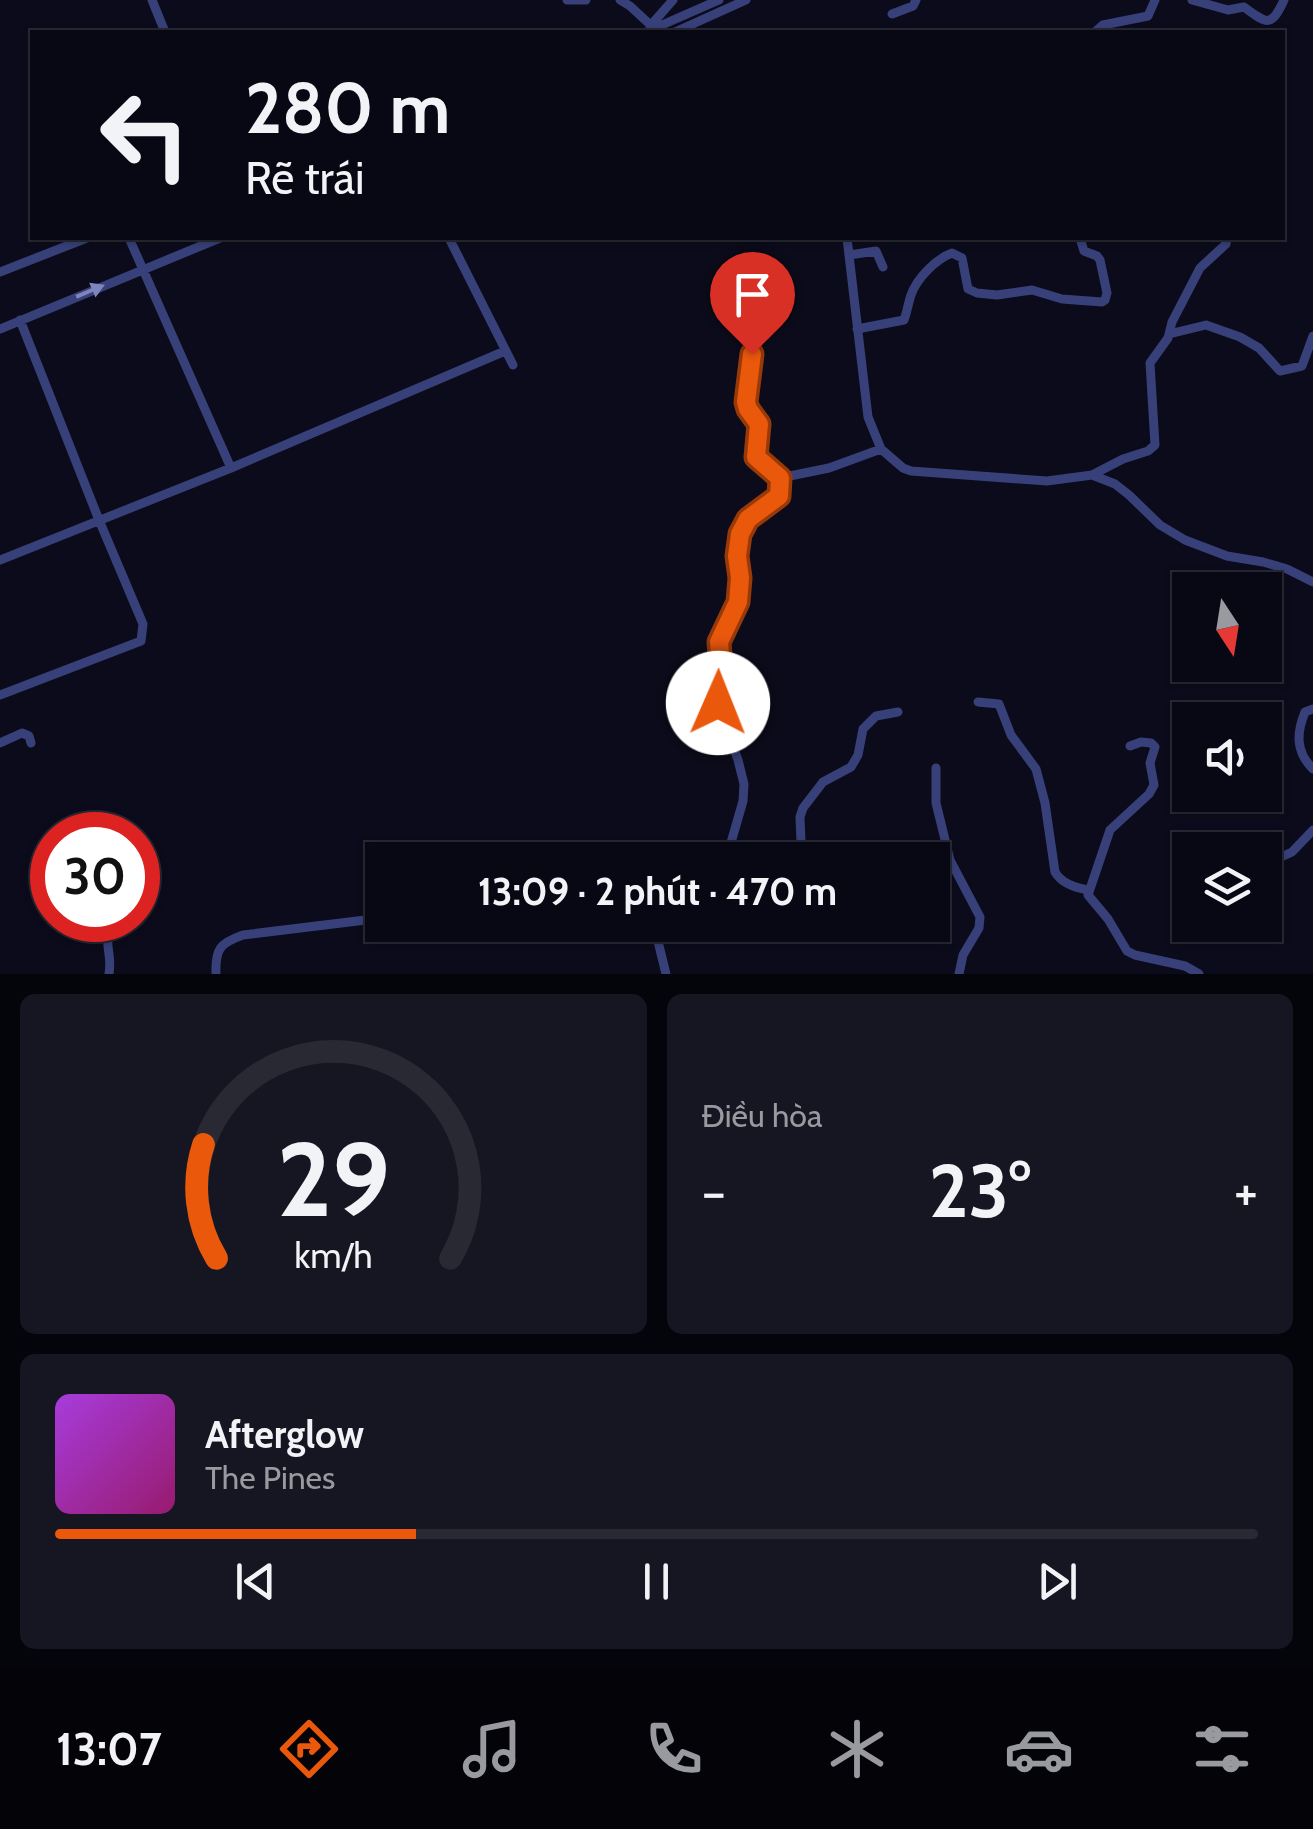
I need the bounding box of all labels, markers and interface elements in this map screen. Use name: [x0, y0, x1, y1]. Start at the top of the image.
text: 280 m: [245, 65, 450, 151]
icon: left: [80, 70, 210, 200]
text: Rẽ trái: [245, 151, 365, 205]
pin: [710, 252, 795, 355]
icon: arrive: [725, 267, 780, 322]
one-way arrow: [75, 283, 105, 299]
north arrow: [1172, 572, 1282, 682]
map controls: [1172, 572, 1282, 942]
position arrow: [666, 651, 770, 755]
button: sound: [1172, 702, 1282, 812]
speed limit sign: 30: [30, 812, 160, 942]
button: layers: [1172, 832, 1282, 942]
text: 13:09 · 2 phút · 470 m: [478, 868, 837, 915]
text: Điều hòa: [702, 1096, 822, 1135]
text: 29: [277, 1116, 390, 1242]
text: 23°: [929, 1145, 1031, 1236]
text: −: [702, 1158, 726, 1225]
text: +: [1234, 1158, 1258, 1225]
text: km/h: [294, 1234, 372, 1277]
text: Afterglow: [205, 1411, 364, 1458]
text: The Pines: [205, 1458, 335, 1497]
icon: previous: [228, 1554, 283, 1609]
icon: pause: [629, 1554, 684, 1609]
icon: next: [1030, 1554, 1085, 1609]
icon: directions: [274, 1714, 344, 1784]
icon: music: [457, 1714, 527, 1784]
icon: phone: [639, 1714, 709, 1784]
icon: climate: [822, 1714, 892, 1784]
icon: car: [1004, 1714, 1074, 1784]
icon: filters: [1187, 1714, 1257, 1784]
text: 13:07: [56, 1722, 162, 1776]

